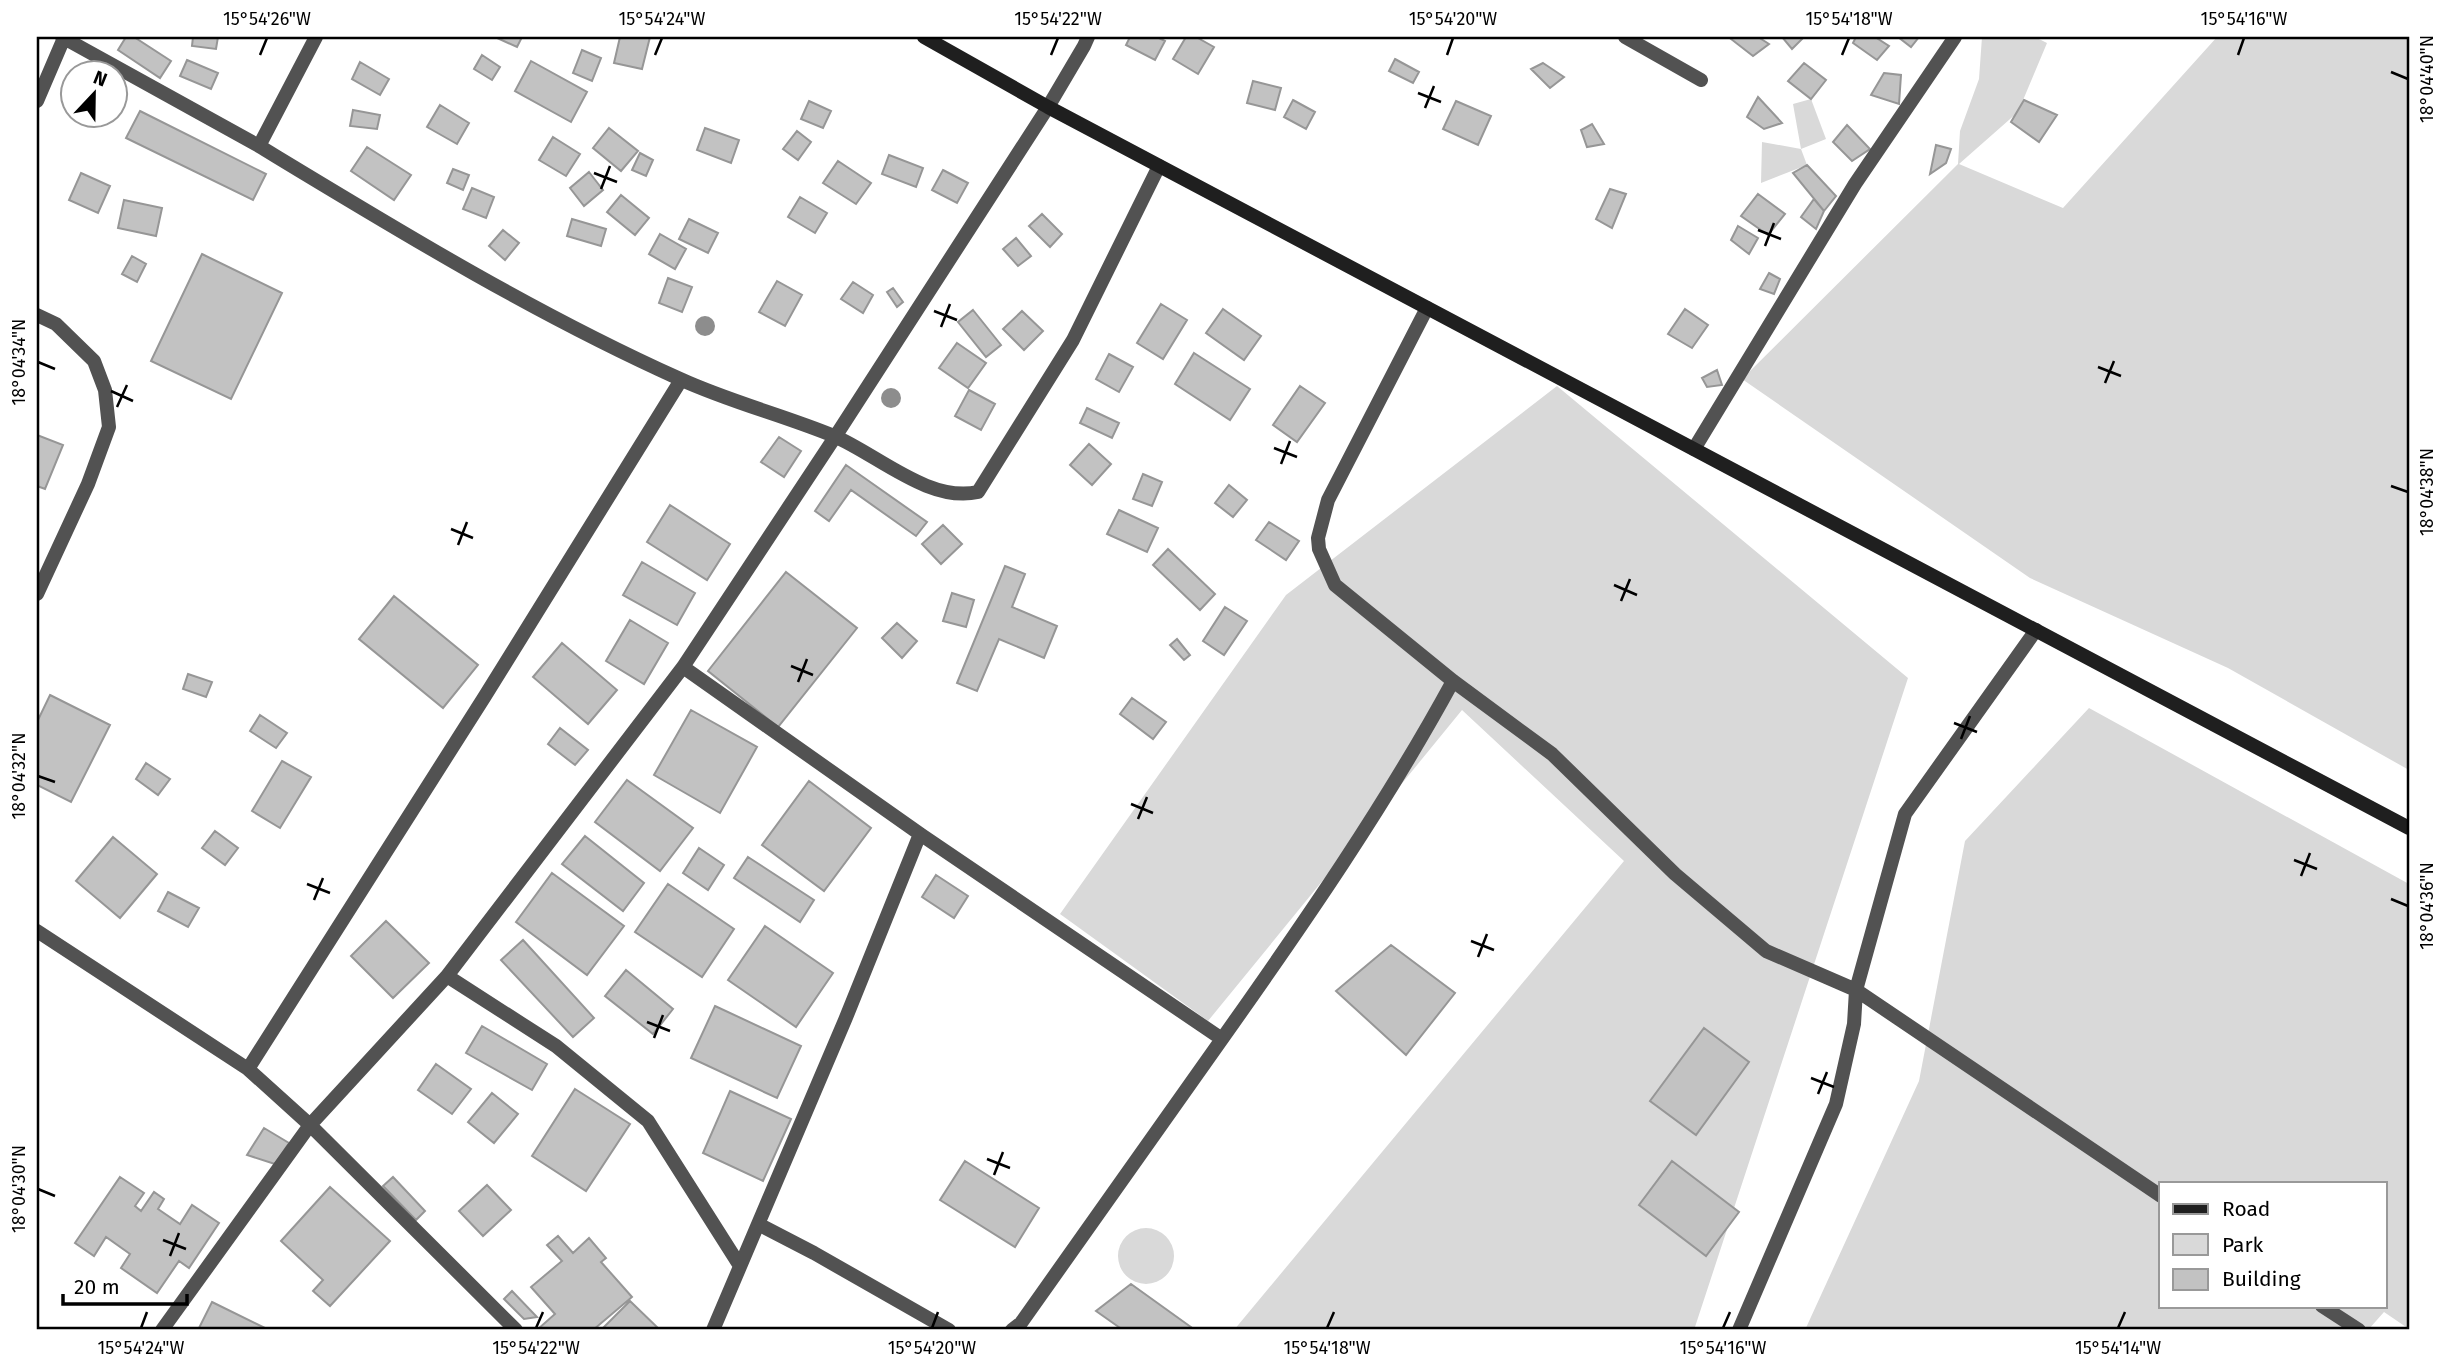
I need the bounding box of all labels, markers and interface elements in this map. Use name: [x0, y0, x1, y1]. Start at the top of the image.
text: 15°54'26"W: [223, 8, 311, 30]
text: 15°54'24"W: [619, 8, 706, 30]
text: 15°54'22"W: [1014, 8, 1102, 30]
text: 15°54'20"W: [1409, 8, 1497, 30]
text: 15°54'18"W: [1805, 8, 1893, 30]
text: 15°54'16"W: [2201, 8, 2288, 30]
text: 18°04'40"N: [2416, 35, 2438, 123]
north arrow: [60, 60, 130, 130]
text: N: [90, 66, 110, 92]
text: 18°04'34"N: [8, 319, 30, 405]
text: 18°04'38"N: [2416, 448, 2438, 536]
text: 18°04'32"N: [8, 733, 30, 819]
text: 18°04'36"N: [2416, 862, 2438, 950]
text: 18°04'30"N: [8, 1145, 30, 1233]
legend: [2159, 1182, 2386, 1308]
text: Road: [2222, 1196, 2270, 1222]
text: Park: [2222, 1232, 2264, 1258]
scale bar: [63, 1262, 187, 1306]
text: Building: [2222, 1266, 2301, 1292]
text: 20 m: [74, 1274, 120, 1300]
text: 15°54'24"W: [98, 1337, 185, 1359]
text: 15°54'22"W: [492, 1337, 580, 1359]
text: 15°54'20"W: [888, 1337, 976, 1359]
text: 15°54'18"W: [1283, 1337, 1371, 1359]
text: 15°54'16"W: [1680, 1337, 1767, 1359]
text: 15°54'14"W: [2075, 1337, 2161, 1359]

